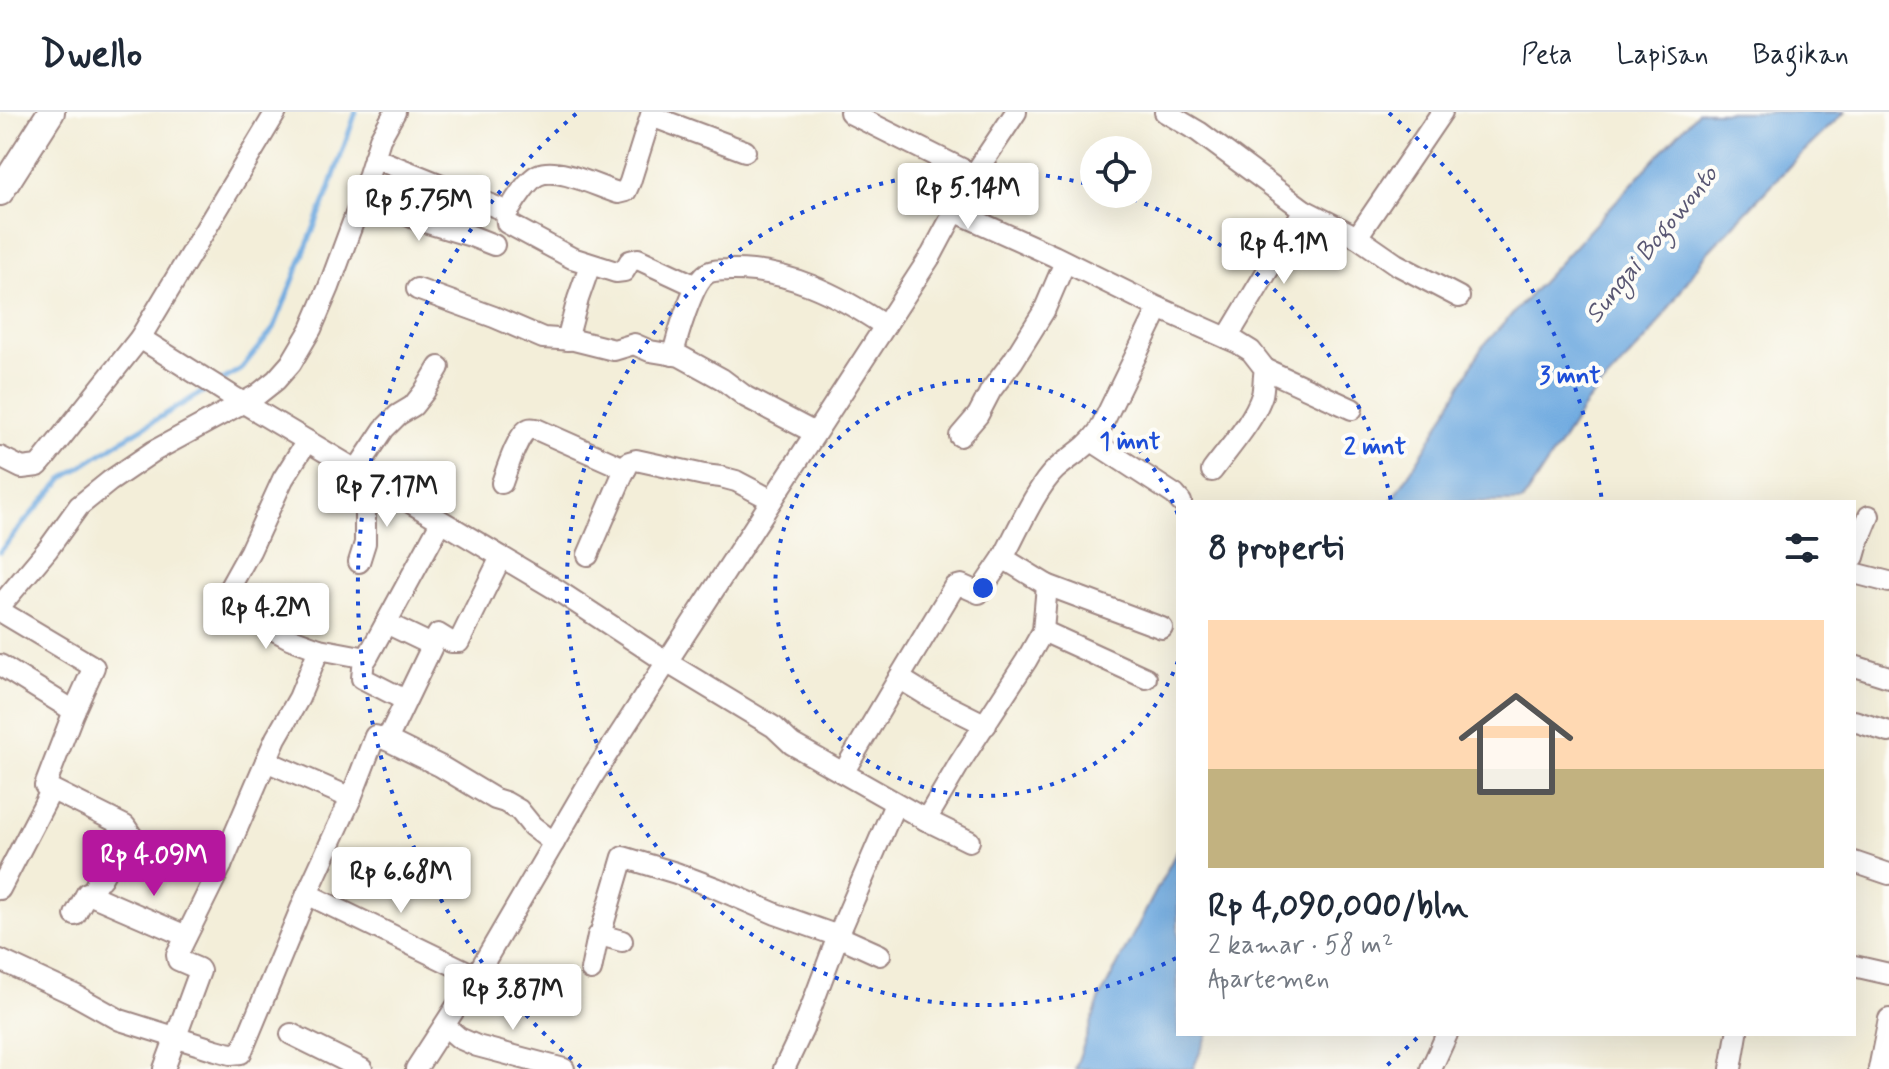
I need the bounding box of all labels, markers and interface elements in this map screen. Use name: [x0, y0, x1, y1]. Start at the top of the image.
text: Dwello: [40, 31, 142, 80]
text: Peta: [1521, 37, 1572, 74]
text: Lapisan: [1616, 37, 1709, 74]
text: Bagikan: [1753, 37, 1849, 74]
map controls: [1080, 136, 1152, 208]
button: locate: [1080, 136, 1152, 208]
water label: Sungai Bogowonto: [1578, 158, 1729, 333]
pin: Rp 5.14M: [885, 163, 1051, 231]
text: Rp 5.14M: [916, 172, 1020, 206]
pin: Rp 5.75M: [336, 175, 502, 243]
text: Rp 5.75M: [365, 184, 473, 218]
pin: Rp 4.1M: [1210, 218, 1358, 286]
text: Rp 4.1M: [1240, 227, 1328, 261]
text: 3 mnt: [1539, 361, 1601, 392]
text: 1 mnt: [1100, 427, 1161, 458]
text: 2 mnt: [1344, 432, 1407, 463]
pin: Rp 7.17M: [304, 461, 470, 529]
text: Rp 7.17M: [336, 470, 438, 504]
text: 8 properti: [1208, 526, 1344, 571]
icon: filters: [1780, 526, 1824, 570]
centre of rings: [969, 574, 997, 602]
pin: Rp 4.2M: [192, 583, 340, 651]
text: Rp 4.2M: [221, 592, 311, 626]
icon: home: [1444, 672, 1588, 816]
pin: Rp 4.09M: [71, 830, 237, 898]
text: Rp 4.09M: [101, 839, 207, 873]
pin: Rp 6.68M: [318, 847, 484, 915]
text: Rp 6.68M: [350, 856, 452, 890]
text: Rp 4,090,000/bln: [1208, 884, 1468, 929]
text: 2 kamar · 58 m²: [1208, 929, 1393, 963]
text: Apartemen: [1208, 963, 1330, 997]
pin: Rp 3.87M: [430, 964, 596, 1032]
text: Rp 3.87M: [462, 973, 564, 1007]

